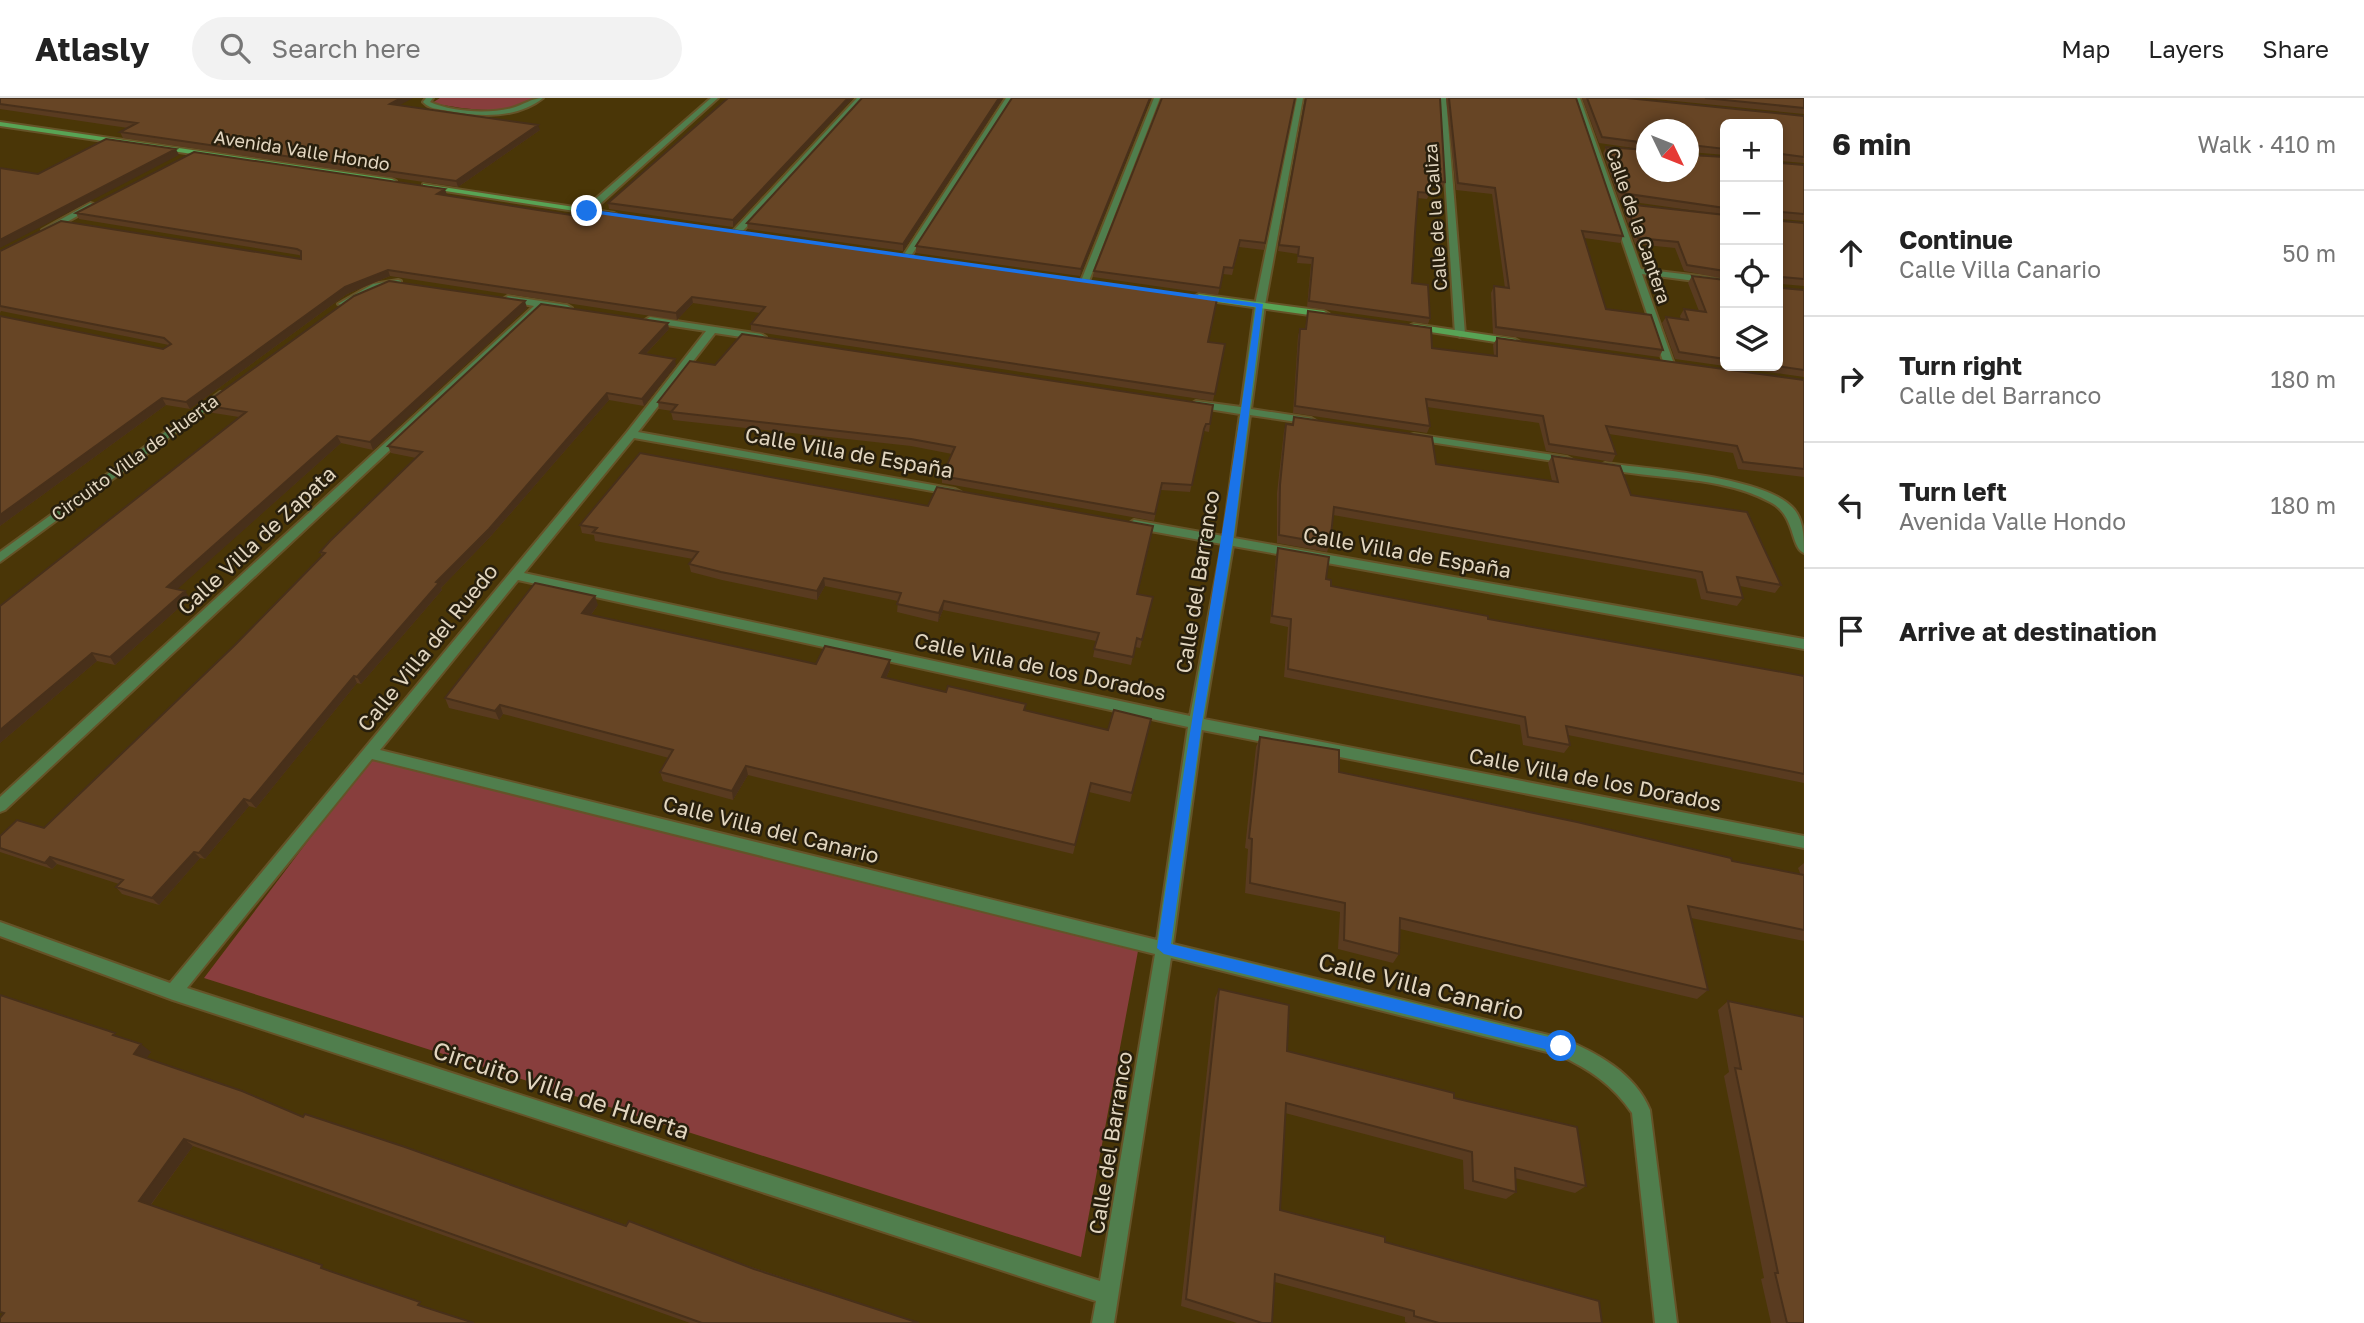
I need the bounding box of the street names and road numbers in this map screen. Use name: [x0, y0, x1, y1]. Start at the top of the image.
street label: Avenida Valle Hondo: [213, 125, 392, 175]
street label: Calle de la Caliza: [1419, 143, 1451, 291]
street label: Calle de la Cantera: [1602, 145, 1676, 306]
street label: Circuito Villa de Huerta: [47, 389, 222, 525]
street label: Calle Villa de España: [743, 421, 955, 483]
street label: Calle Villa de Zapata: [172, 460, 341, 620]
street label: Calle del Barranco: [1170, 489, 1224, 675]
street label: Calle Villa de España: [1301, 521, 1513, 583]
street label: Calle Villa del Ruedo: [352, 558, 503, 737]
street label: Calle Villa de los Dorados: [912, 627, 1168, 705]
street label: Calle Villa de los Dorados: [1467, 742, 1724, 816]
street label: Calle Villa del Canario: [661, 790, 882, 868]
street label: Calle Villa Canario: [1316, 946, 1527, 1025]
street label: Circuito Villa de Huerta: [430, 1034, 693, 1145]
street label: Calle del Barranco: [1083, 1050, 1137, 1236]

